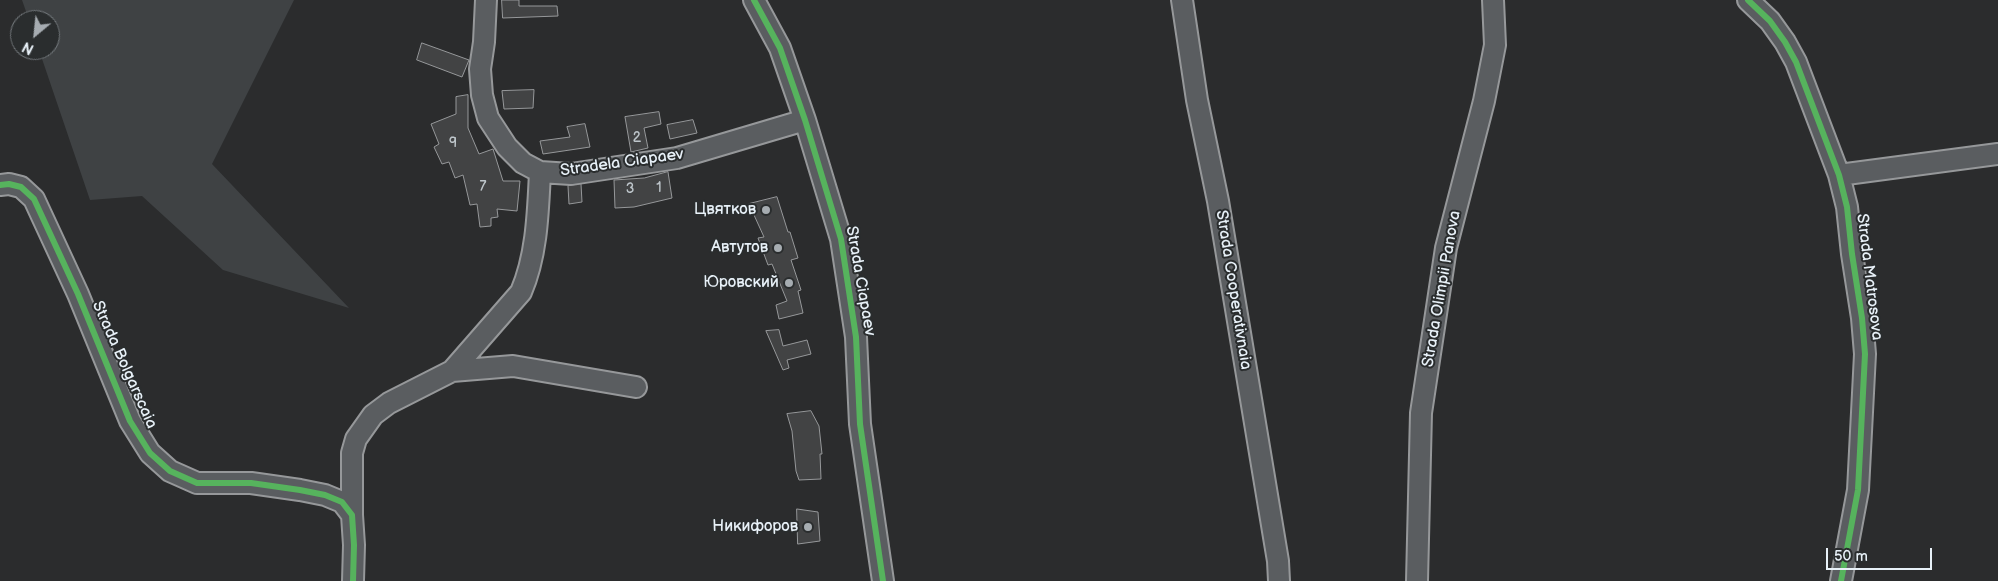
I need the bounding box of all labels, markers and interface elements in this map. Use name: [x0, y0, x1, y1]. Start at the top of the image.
north arrow: [10, 10, 60, 60]
text: N: [20, 38, 37, 58]
house number: 2: [633, 130, 641, 146]
house number: 9: [449, 135, 457, 151]
street label: Stradela Ciapaev: [559, 145, 685, 181]
house number: 7: [480, 179, 486, 195]
house number: 1: [656, 180, 662, 196]
house number: 3: [626, 181, 634, 197]
place label: Цвятков: [694, 200, 756, 220]
marker: Цвятков: [760, 204, 772, 216]
street label: Strada Cooperativnaia: [1211, 209, 1255, 371]
street label: Strada Olimpii Panova: [1419, 209, 1465, 369]
street label: Strada Matrosova: [1852, 213, 1886, 341]
street label: Strada Ciapaev: [841, 225, 879, 337]
place label: Автутов: [711, 238, 768, 258]
marker: Автутов: [772, 242, 784, 254]
place label: Юровский: [703, 273, 779, 293]
marker: Юровский: [783, 277, 795, 289]
street label: Strada Bolgarscaia: [87, 298, 161, 432]
place label: Никифоров: [712, 517, 798, 537]
marker: Никифоров: [802, 521, 814, 533]
scale bar: [1828, 538, 1934, 570]
text: 50 m: [1834, 547, 1868, 566]

